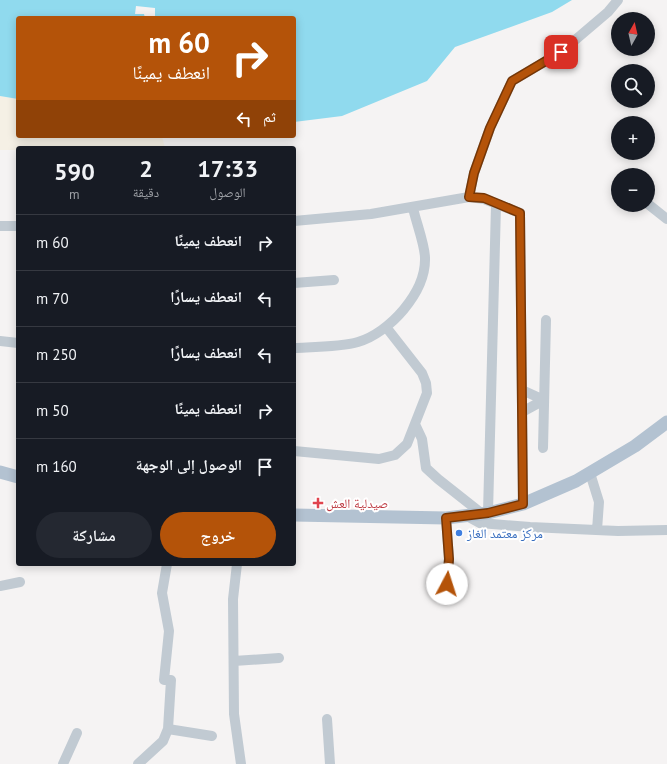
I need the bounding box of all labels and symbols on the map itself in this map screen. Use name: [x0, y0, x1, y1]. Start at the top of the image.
north arrow: [611, 12, 655, 56]
pin: [544, 35, 578, 69]
place label: صيدلية العش: [326, 495, 388, 512]
marker: صيدلية العش: [313, 498, 323, 508]
place label: مركز معتمد الغاز: [466, 525, 543, 542]
marker: مركز معتمد الغاز: [454, 528, 464, 538]
position arrow: [426, 563, 468, 605]

